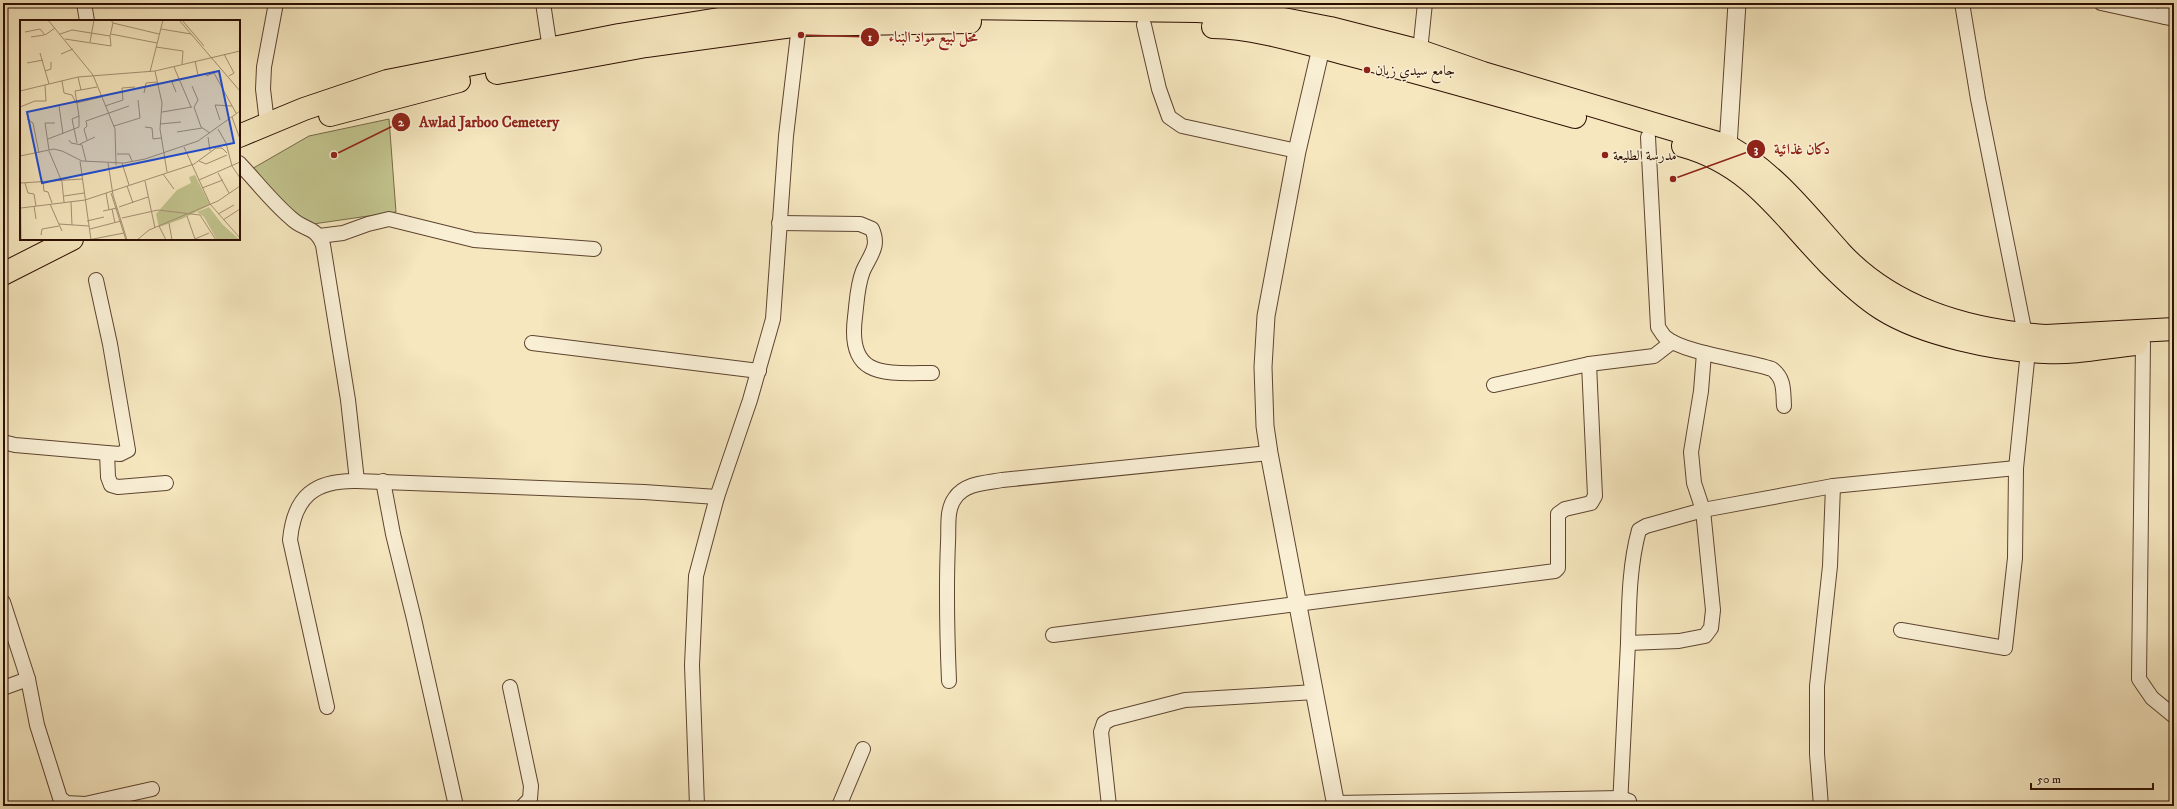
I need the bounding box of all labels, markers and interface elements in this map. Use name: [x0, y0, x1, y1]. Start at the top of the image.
inset map: [20, 20, 240, 240]
callout: محل لبيع مواد البناء: [860, 24, 985, 51]
text: محل لبيع مواد البناء: [888, 28, 978, 51]
text: 1: [868, 30, 873, 45]
place label: جامع سيدي زيان: [1375, 62, 1455, 84]
marker: جامع سيدي زيان: [1362, 65, 1372, 75]
callout: Awlad Jarboo Cemetery: [391, 109, 567, 136]
text: Awlad Jarboo Cemetery: [418, 113, 560, 132]
text: 2: [398, 115, 405, 130]
callout: دكان غذائية: [1746, 135, 1838, 162]
text: دكان غذائية: [1774, 140, 1830, 159]
text: 3: [1754, 142, 1759, 157]
place label: مدرسة الطليعة: [1613, 147, 1677, 165]
marker: مدرسة الطليعة: [1600, 150, 1610, 160]
scale bar: [2031, 765, 2153, 791]
text: 50 m: [2037, 772, 2061, 787]

